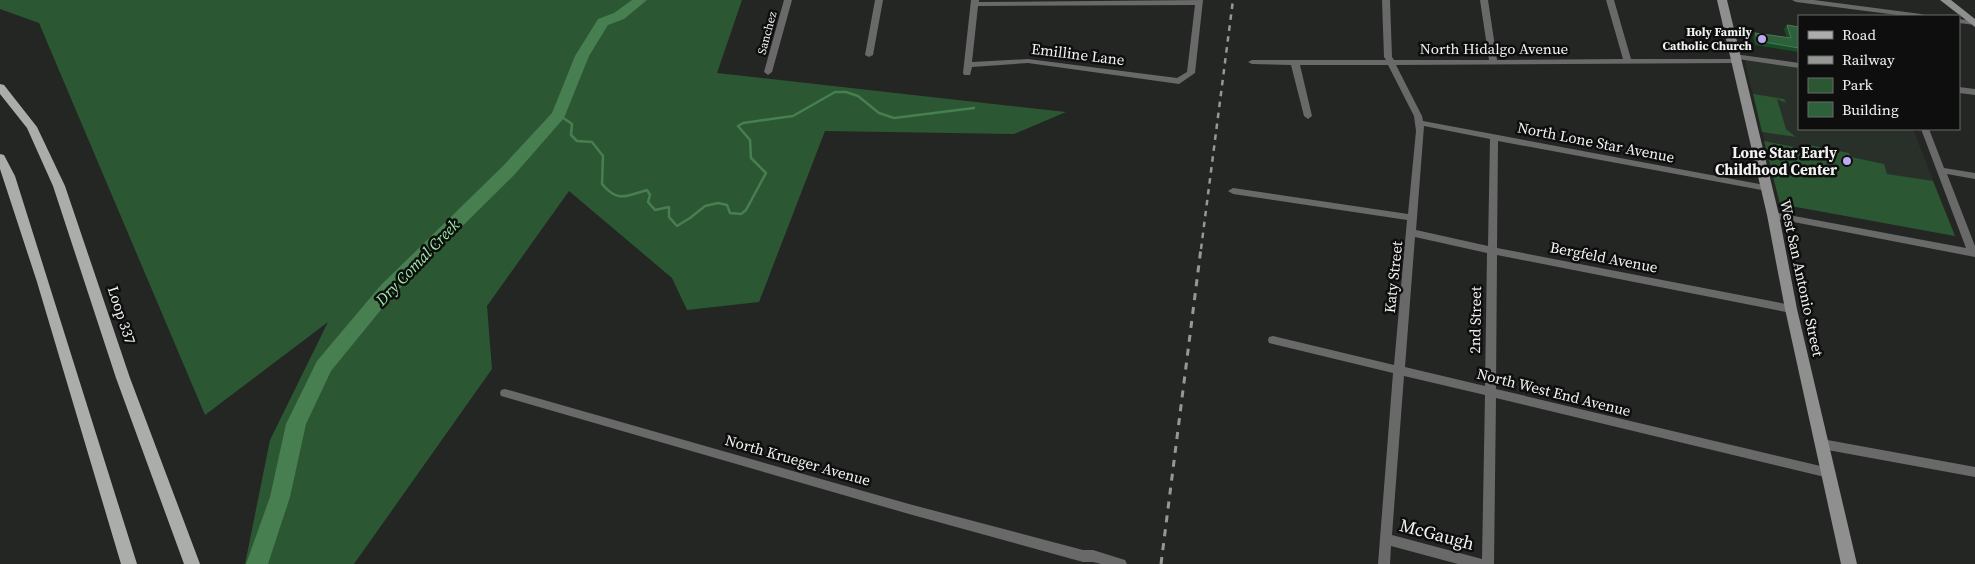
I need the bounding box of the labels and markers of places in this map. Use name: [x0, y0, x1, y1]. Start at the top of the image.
place label: Holy Family Catholic Church: [1663, 24, 1753, 54]
marker: Holy Family Catholic Church: [1756, 33, 1768, 45]
place label: Lone Star Early Childhood Center: [1715, 142, 1837, 180]
marker: Lone Star Early Childhood Center: [1841, 155, 1853, 167]

